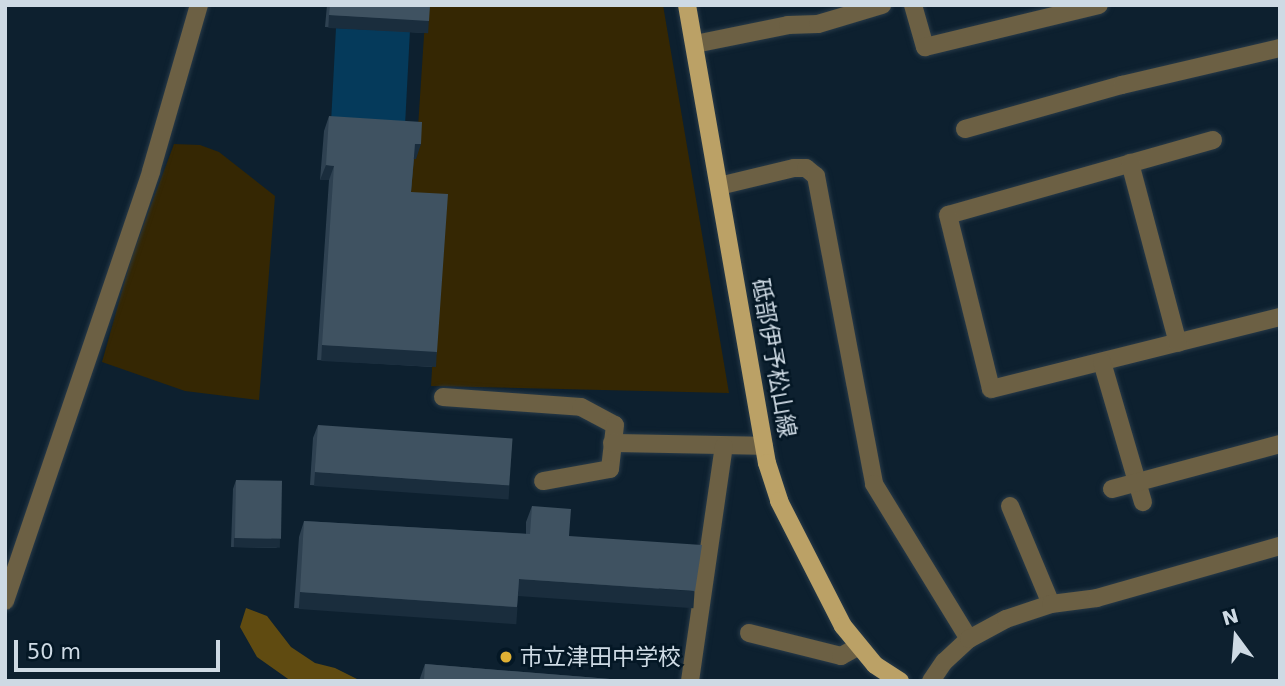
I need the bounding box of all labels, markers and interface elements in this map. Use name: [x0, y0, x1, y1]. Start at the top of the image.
street label: 砥部伊予松山線: [746, 276, 802, 440]
north arrow: [1201, 602, 1271, 672]
text: N: [1220, 604, 1241, 630]
scale bar: [18, 626, 224, 670]
text: 50 m: [27, 640, 81, 664]
place label: 市立津田中学校: [520, 643, 681, 671]
marker: 市立津田中学校: [498, 649, 514, 665]

